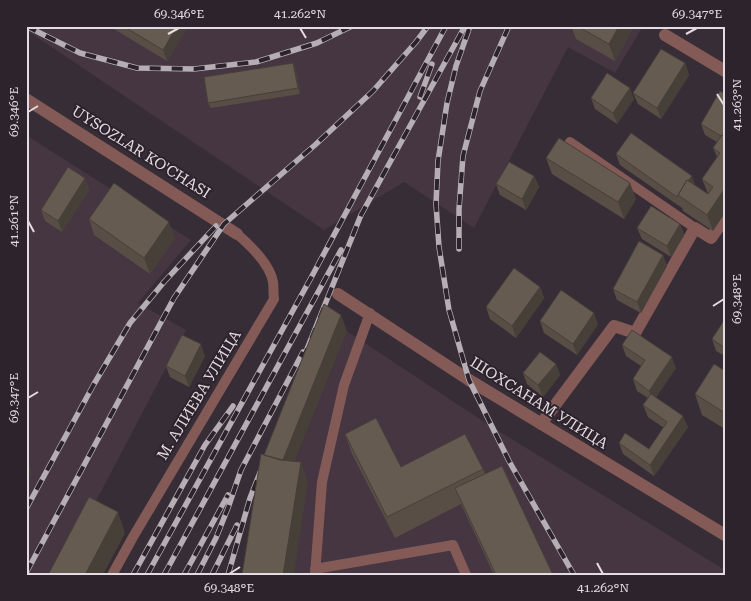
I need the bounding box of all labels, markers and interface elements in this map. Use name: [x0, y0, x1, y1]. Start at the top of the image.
text: 69.346°E: [154, 7, 204, 21]
text: 41.262°N: [274, 7, 326, 21]
text: 69.347°E: [672, 7, 722, 21]
text: 41.263°N: [730, 79, 744, 131]
text: 69.346°E: [7, 87, 21, 137]
street label: UYSOZLAR KO'CHASI: [68, 102, 214, 202]
text: 41.261°N: [7, 195, 21, 247]
text: 69.348°E: [730, 274, 744, 324]
street label: М. АЛИЕВА УЛИЦА: [153, 326, 245, 463]
street label: ШОХСАНАМ УЛИЦА: [467, 353, 612, 453]
text: 69.347°E: [7, 373, 21, 423]
text: 69.348°E: [204, 581, 254, 595]
text: 41.262°N: [577, 581, 629, 595]

